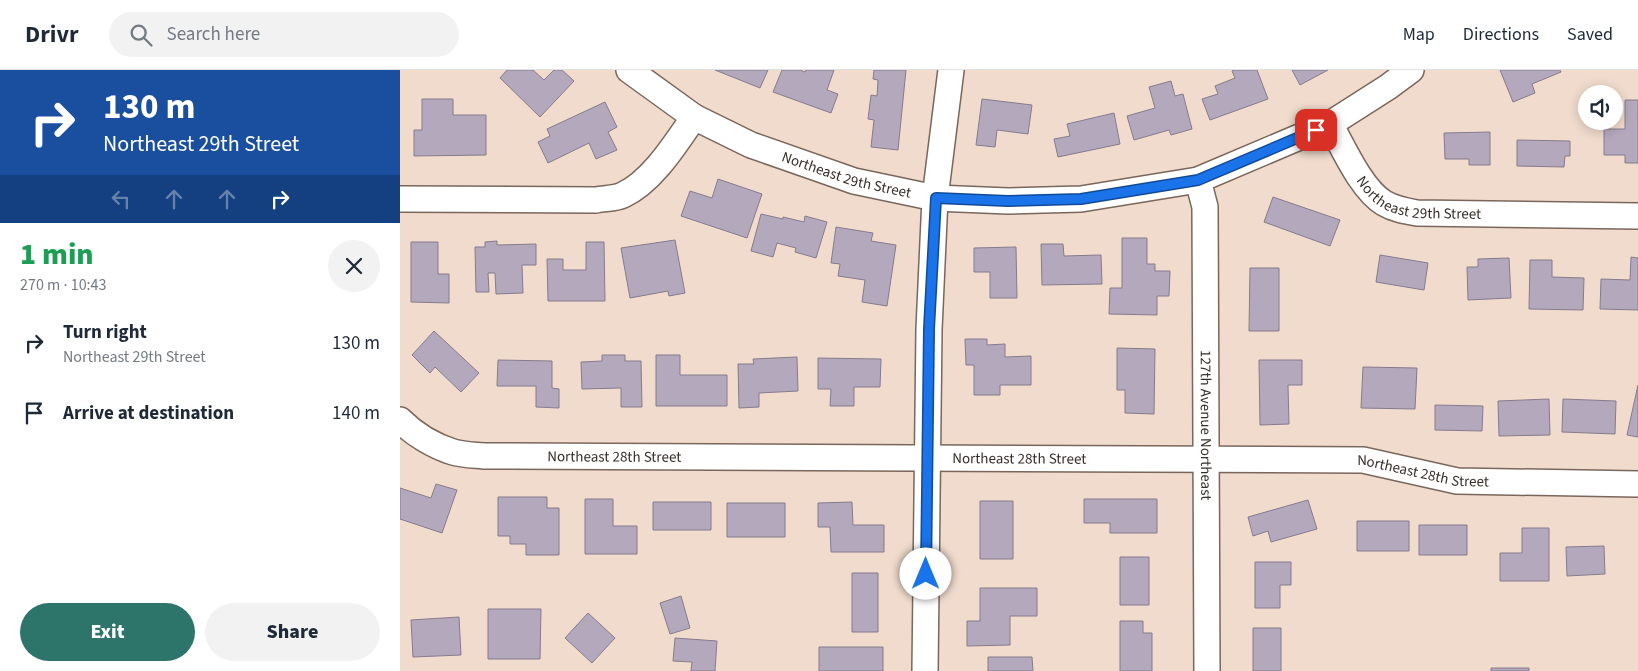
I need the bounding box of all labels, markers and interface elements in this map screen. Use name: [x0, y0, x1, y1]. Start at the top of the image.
search box: [109, 12, 459, 57]
text: Drivr: [25, 17, 79, 52]
icon: search: [127, 21, 155, 49]
text: Search here: [167, 21, 260, 48]
text: Map: [1403, 22, 1435, 47]
text: Directions: [1463, 22, 1539, 47]
text: Saved: [1567, 22, 1613, 47]
text: 130 m: [103, 82, 195, 132]
map controls: [1578, 85, 1623, 130]
button: sound: [1578, 85, 1623, 130]
icon: right: [20, 90, 85, 155]
pin: [1295, 109, 1337, 151]
icon: arrive: [1302, 116, 1330, 144]
text: Northeast 29th Street: [103, 128, 299, 160]
street label: Northeast 29th Street: [779, 146, 913, 203]
street label: Northeast 29th Street: [1351, 172, 1481, 224]
icon: left: [107, 185, 135, 213]
icon: ahead: [160, 185, 188, 213]
icon: ahead: [213, 185, 241, 213]
icon: right: [266, 185, 294, 213]
text: 1 min: [20, 233, 94, 276]
button: close: [328, 240, 380, 292]
text: 270 m · 10:43: [20, 274, 107, 296]
text: Turn right: [63, 319, 147, 346]
icon: right: [20, 329, 48, 357]
text: 130 m: [332, 330, 380, 357]
text: Northeast 29th Street: [63, 346, 206, 368]
street label: 127th Avenue Northeast: [1195, 350, 1217, 500]
icon: arrive: [20, 399, 48, 427]
text: Arrive at destination: [63, 400, 234, 427]
text: 140 m: [332, 400, 380, 427]
street label: Northeast 28th Street: [547, 446, 681, 467]
street label: Northeast 28th Street: [952, 448, 1086, 469]
street label: Northeast 28th Street: [1357, 449, 1489, 492]
position arrow: [899, 547, 951, 599]
button: Exit: [20, 603, 195, 661]
button: Share: [205, 603, 380, 661]

